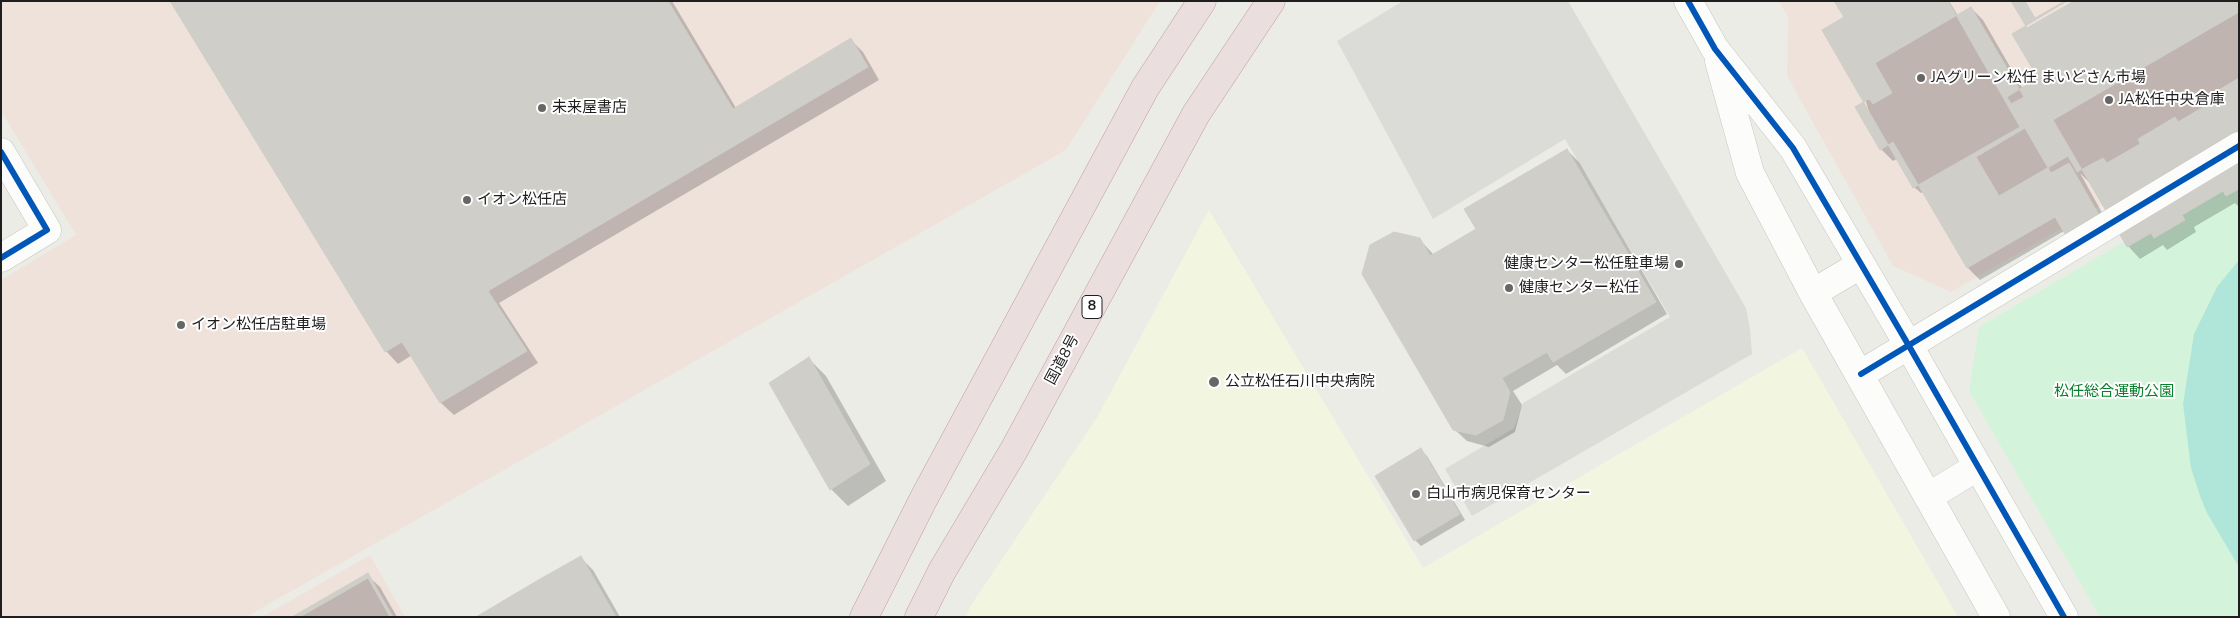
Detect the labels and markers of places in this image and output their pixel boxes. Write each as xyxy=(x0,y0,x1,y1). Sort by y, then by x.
place label: JAグリーン松任 まいどさん市場 xyxy=(1931,69,2146,87)
marker: JAグリーン松任 まいどさん市場 xyxy=(1915,72,1927,84)
place label: JA松任中央倉庫 xyxy=(2119,91,2225,109)
marker: JA松任中央倉庫 xyxy=(2103,94,2115,106)
place label: 未来屋書店 xyxy=(552,99,627,117)
marker: 未来屋書店 xyxy=(536,102,548,114)
place label: イオン松任店 xyxy=(477,191,567,209)
marker: イオン松任店 xyxy=(461,194,473,206)
place label: 健康センター松任駐車場 xyxy=(1504,255,1669,273)
marker: 健康センター松任駐車場 xyxy=(1673,258,1685,270)
place label: 健康センター松任 xyxy=(1519,279,1639,297)
marker: 健康センター松任 xyxy=(1503,282,1515,294)
place label: イオン松任店駐車場 xyxy=(191,316,326,334)
marker: イオン松任店駐車場 xyxy=(175,319,187,331)
place label: 公立松任石川中央病院 xyxy=(1225,373,1375,391)
marker: 公立松任石川中央病院 xyxy=(1207,375,1221,389)
place label: 白山市病児保育センター xyxy=(1426,485,1591,503)
marker: 白山市病児保育センター xyxy=(1410,488,1422,500)

